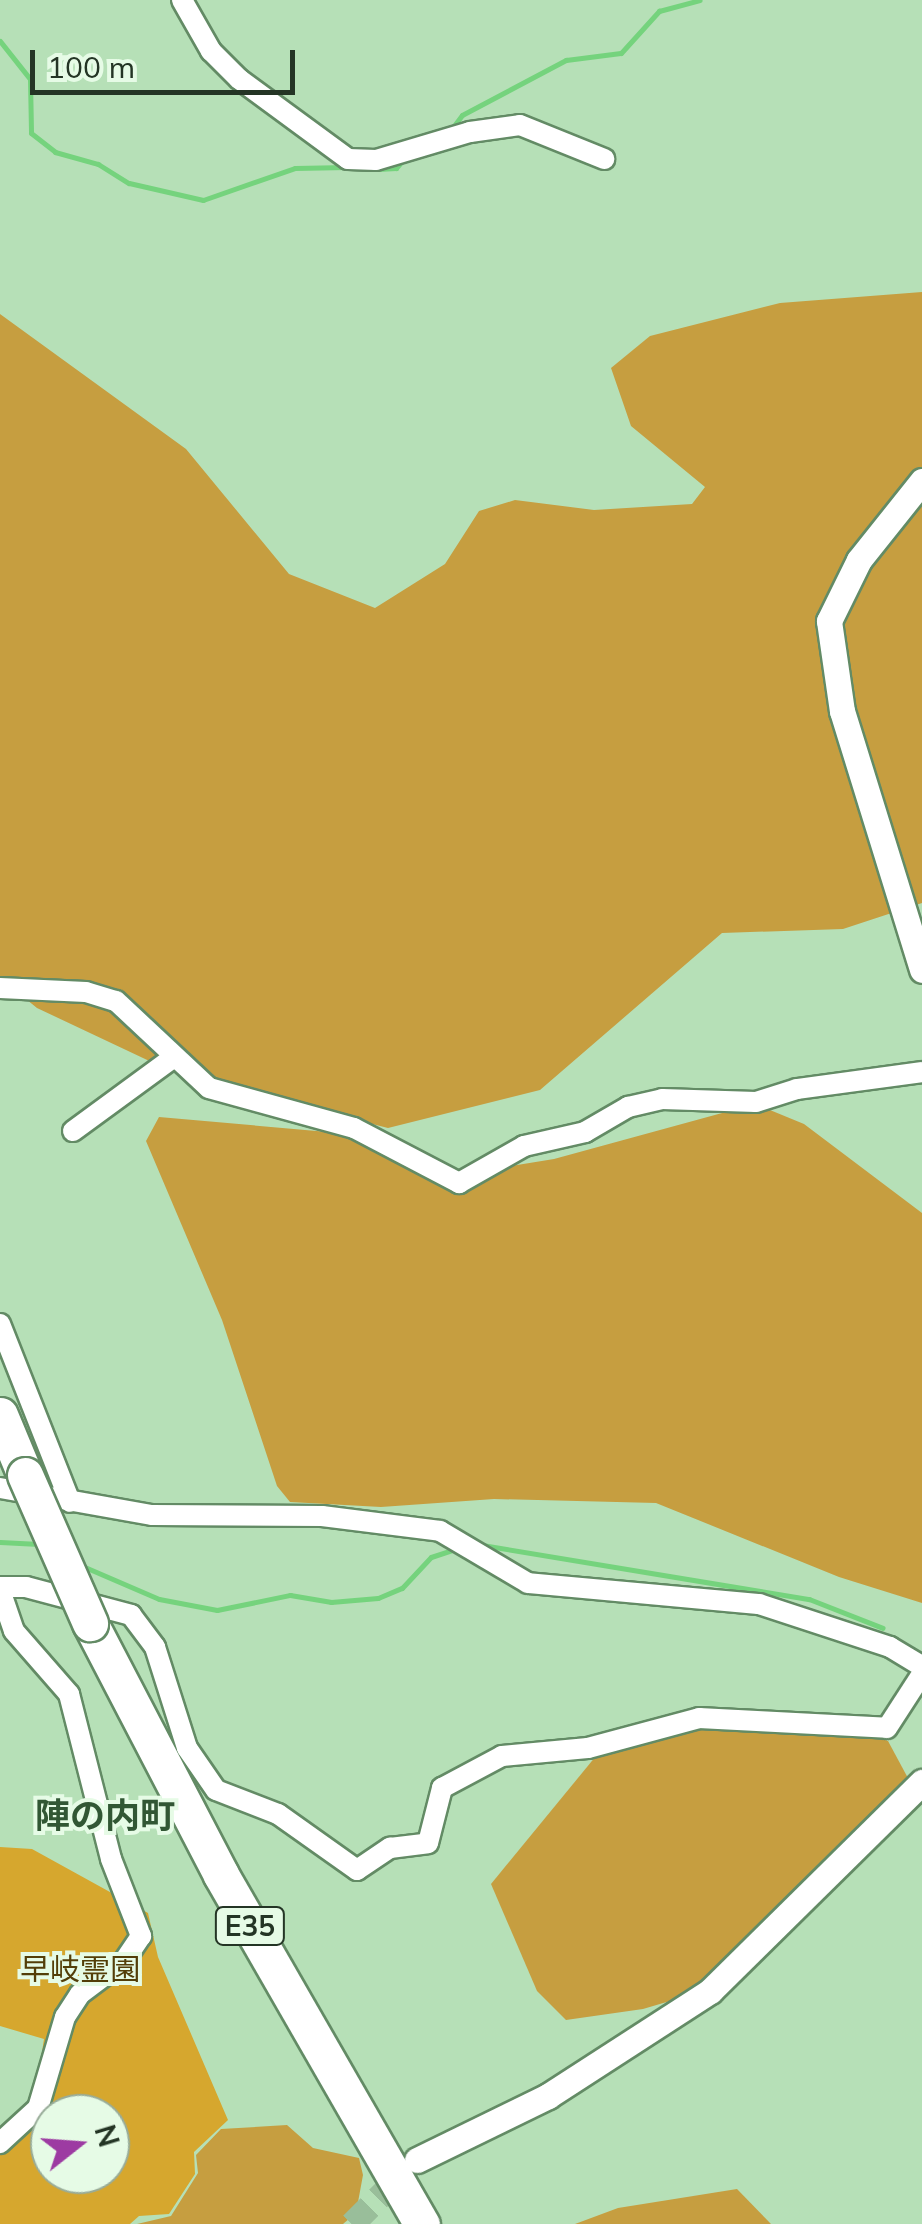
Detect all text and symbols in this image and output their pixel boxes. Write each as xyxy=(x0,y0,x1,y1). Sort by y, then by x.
scale bar xyxy=(35,30,300,92)
text: 100 m xyxy=(47,48,135,86)
district label: 陣の内町 xyxy=(35,1794,175,1836)
road number: E35 xyxy=(212,1903,288,1949)
park label: 早岐霊園 xyxy=(20,1951,140,1987)
north arrow xyxy=(30,2094,130,2194)
text: N xyxy=(87,2120,127,2151)

